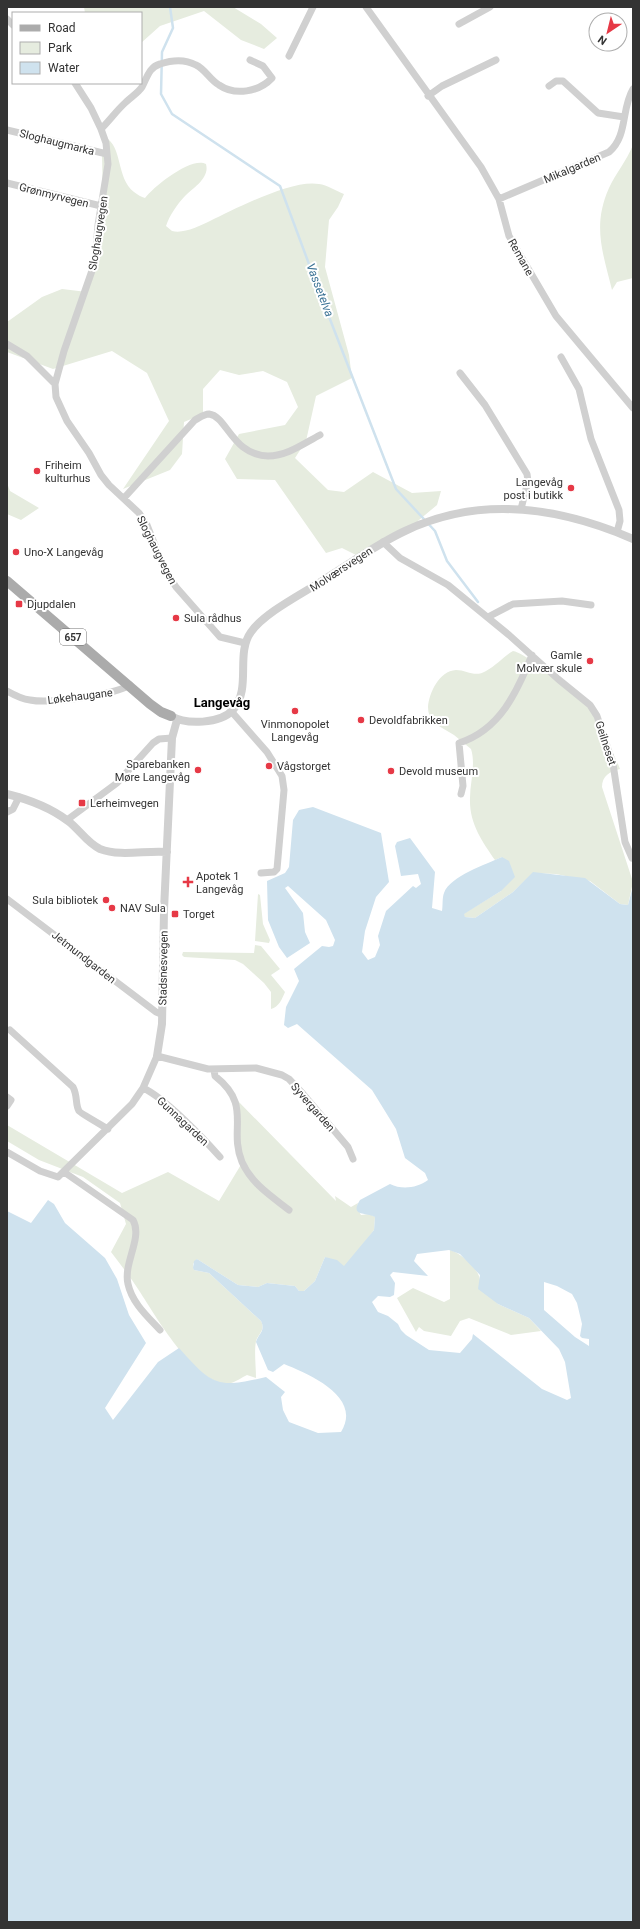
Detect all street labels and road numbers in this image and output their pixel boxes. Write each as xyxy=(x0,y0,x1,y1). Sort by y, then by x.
street label: Sloghaugmarka xyxy=(18,127,96,158)
street label: Mikalgarden xyxy=(542,151,603,186)
street label: Grønmyrvegen xyxy=(18,181,90,210)
street label: Sloghaugvegen xyxy=(86,195,111,271)
street label: Remane xyxy=(505,237,536,278)
street label: Sloghaugvegen xyxy=(134,514,179,587)
street label: Molværsvegen xyxy=(308,544,375,594)
road number: 657 xyxy=(60,629,86,645)
street label: Løkehaugane xyxy=(47,686,114,707)
street label: Geilneset xyxy=(592,719,619,767)
street label: Jetmundgarden xyxy=(49,928,118,986)
street label: Stadsnesvegen xyxy=(156,931,171,1005)
street label: Syvergarden xyxy=(288,1080,337,1134)
street label: Gunnagarden xyxy=(154,1094,211,1148)

